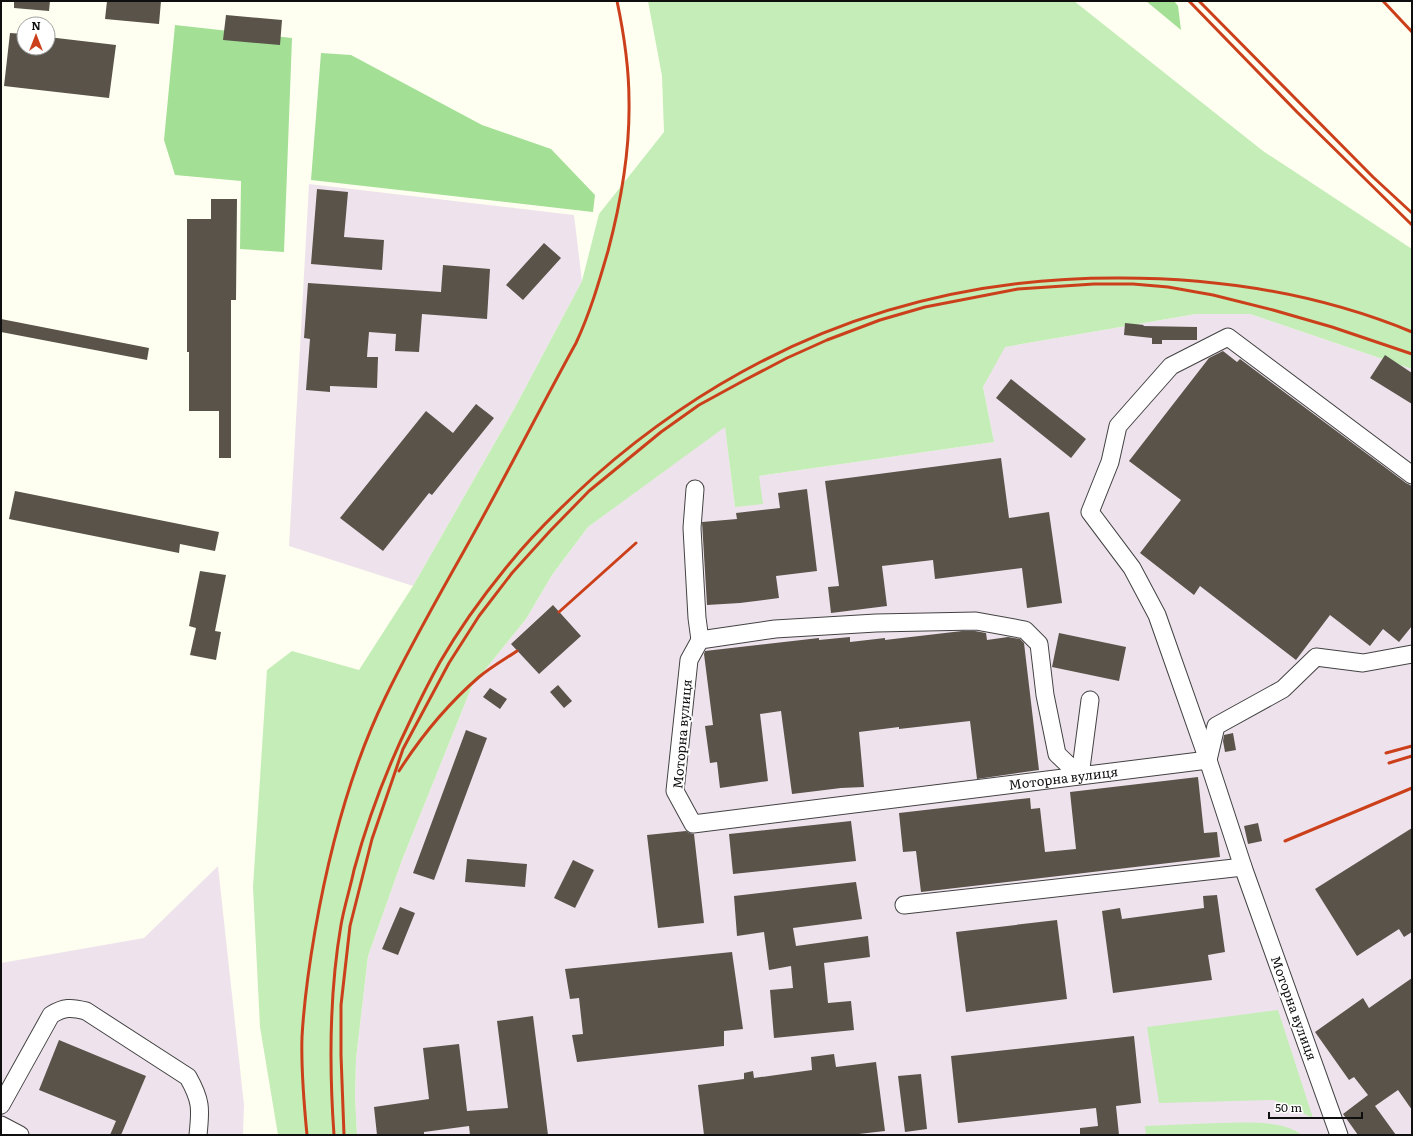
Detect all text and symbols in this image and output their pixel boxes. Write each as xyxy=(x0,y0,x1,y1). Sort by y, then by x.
north arrow xyxy=(16,16,56,56)
text: N xyxy=(31,17,41,33)
street label: Моторна вулиця xyxy=(667,678,696,790)
street label: Моторна вулиця xyxy=(1007,761,1119,794)
street label: Моторна вулиця xyxy=(1267,953,1322,1063)
scale bar xyxy=(1269,1094,1362,1120)
text: 50 m xyxy=(1275,1098,1302,1116)

